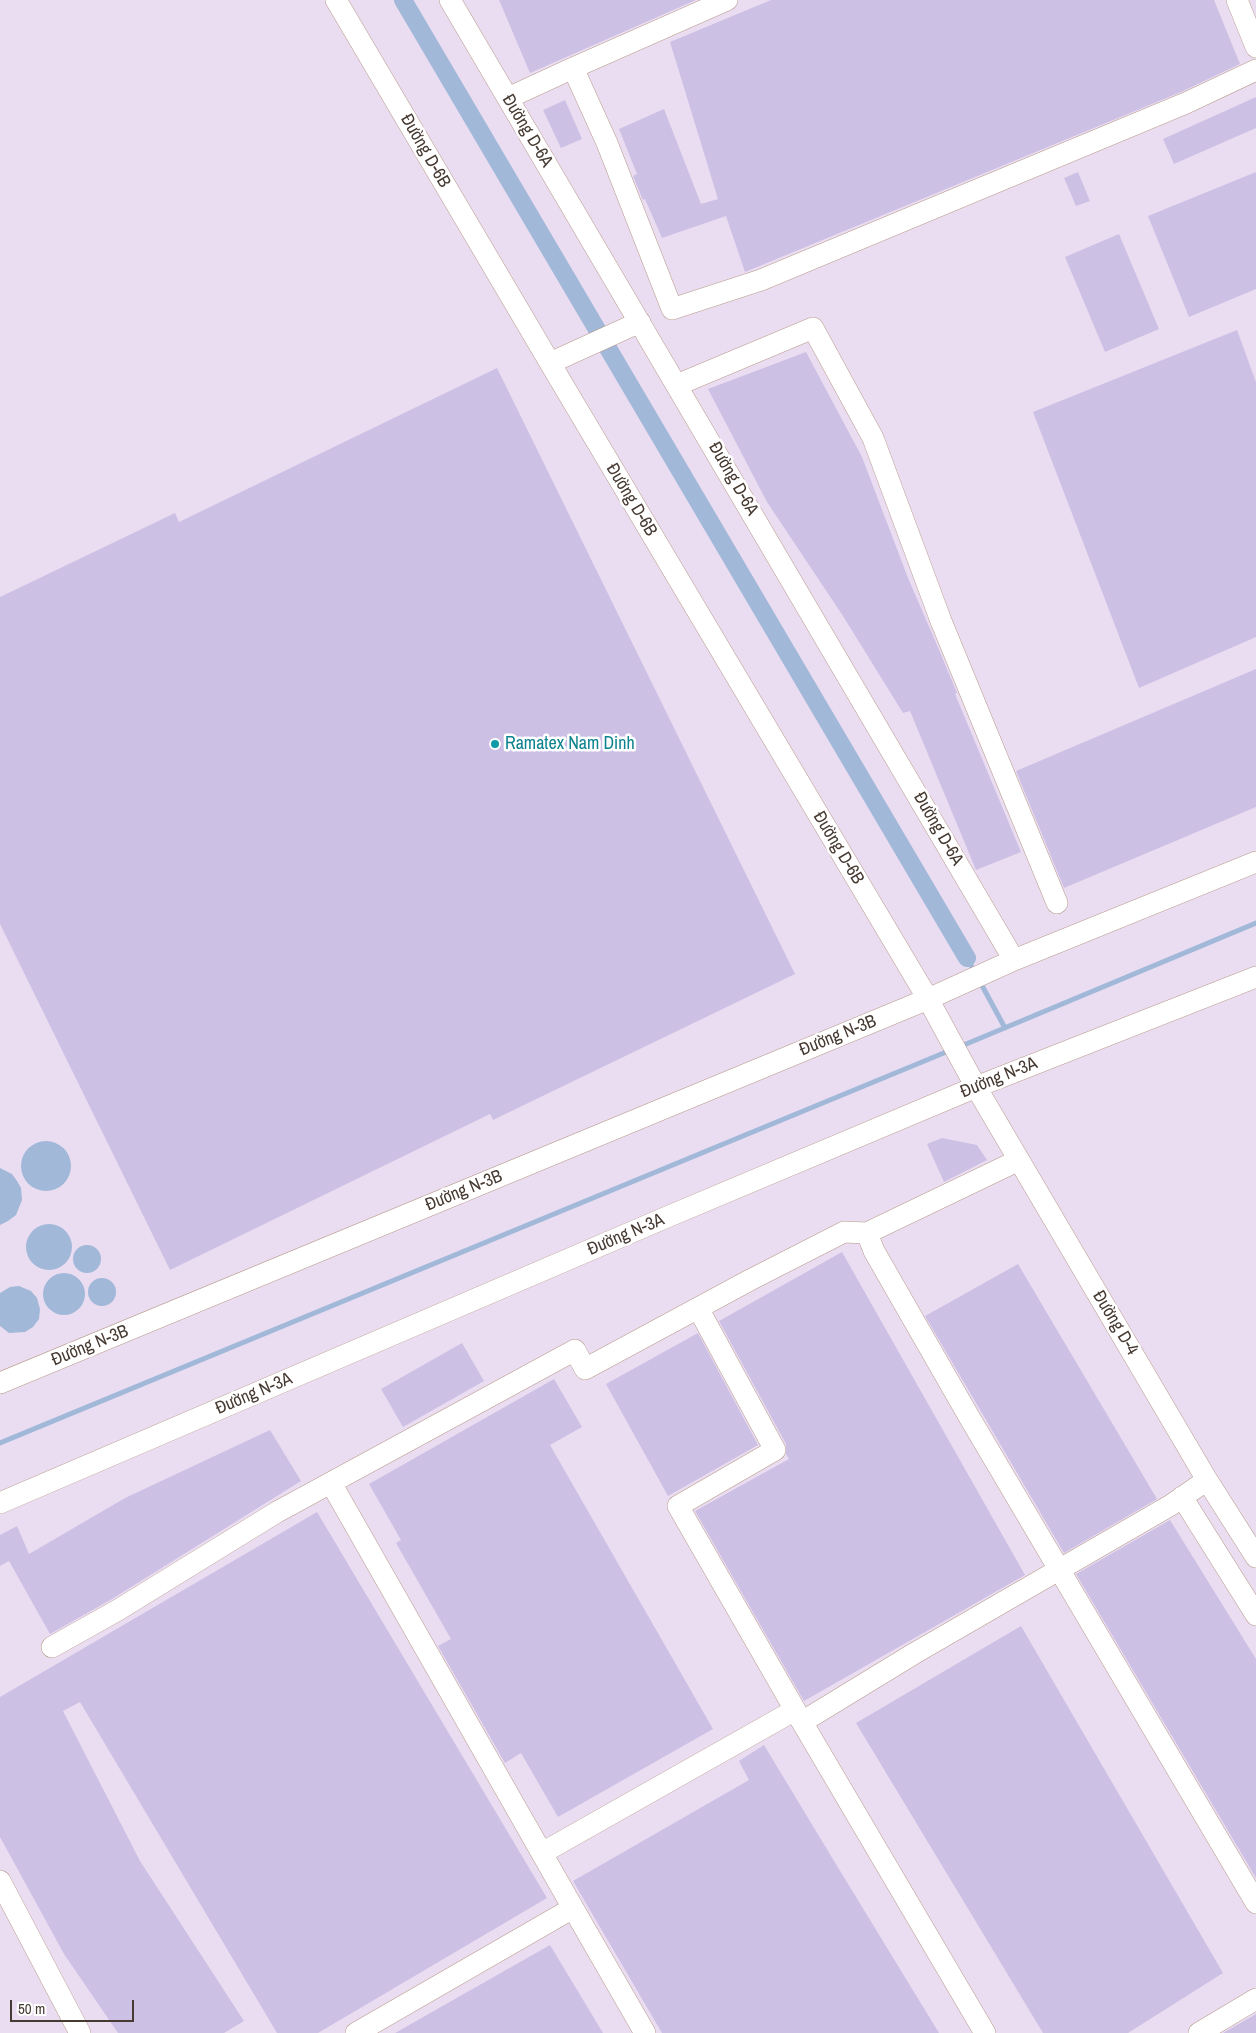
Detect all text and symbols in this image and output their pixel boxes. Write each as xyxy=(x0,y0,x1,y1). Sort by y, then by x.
street label: Đường D-6A xyxy=(497,91,557,171)
street label: Đường D-6B xyxy=(395,110,455,192)
street label: Đường D-6A xyxy=(703,438,763,520)
street label: Đường D-6B xyxy=(601,460,661,540)
place label: Ramatex Nam Dinh xyxy=(505,733,635,755)
marker: Ramatex Nam Dinh xyxy=(489,738,501,750)
street label: Đường D-6A xyxy=(908,788,968,870)
street label: Đường D-6B xyxy=(808,808,868,888)
street label: Đường N-3B xyxy=(796,1011,880,1061)
street label: Đường N-3A xyxy=(957,1053,1041,1103)
street label: Đường N-3B xyxy=(422,1166,506,1216)
street label: Đường N-3A xyxy=(584,1209,668,1261)
street label: Đường D-4 xyxy=(1087,1287,1143,1359)
street label: Đường N-3B xyxy=(48,1321,132,1371)
street label: Đường N-3A xyxy=(212,1368,296,1420)
scale bar xyxy=(12,1990,136,2022)
text: 50 m xyxy=(18,1998,45,2019)

